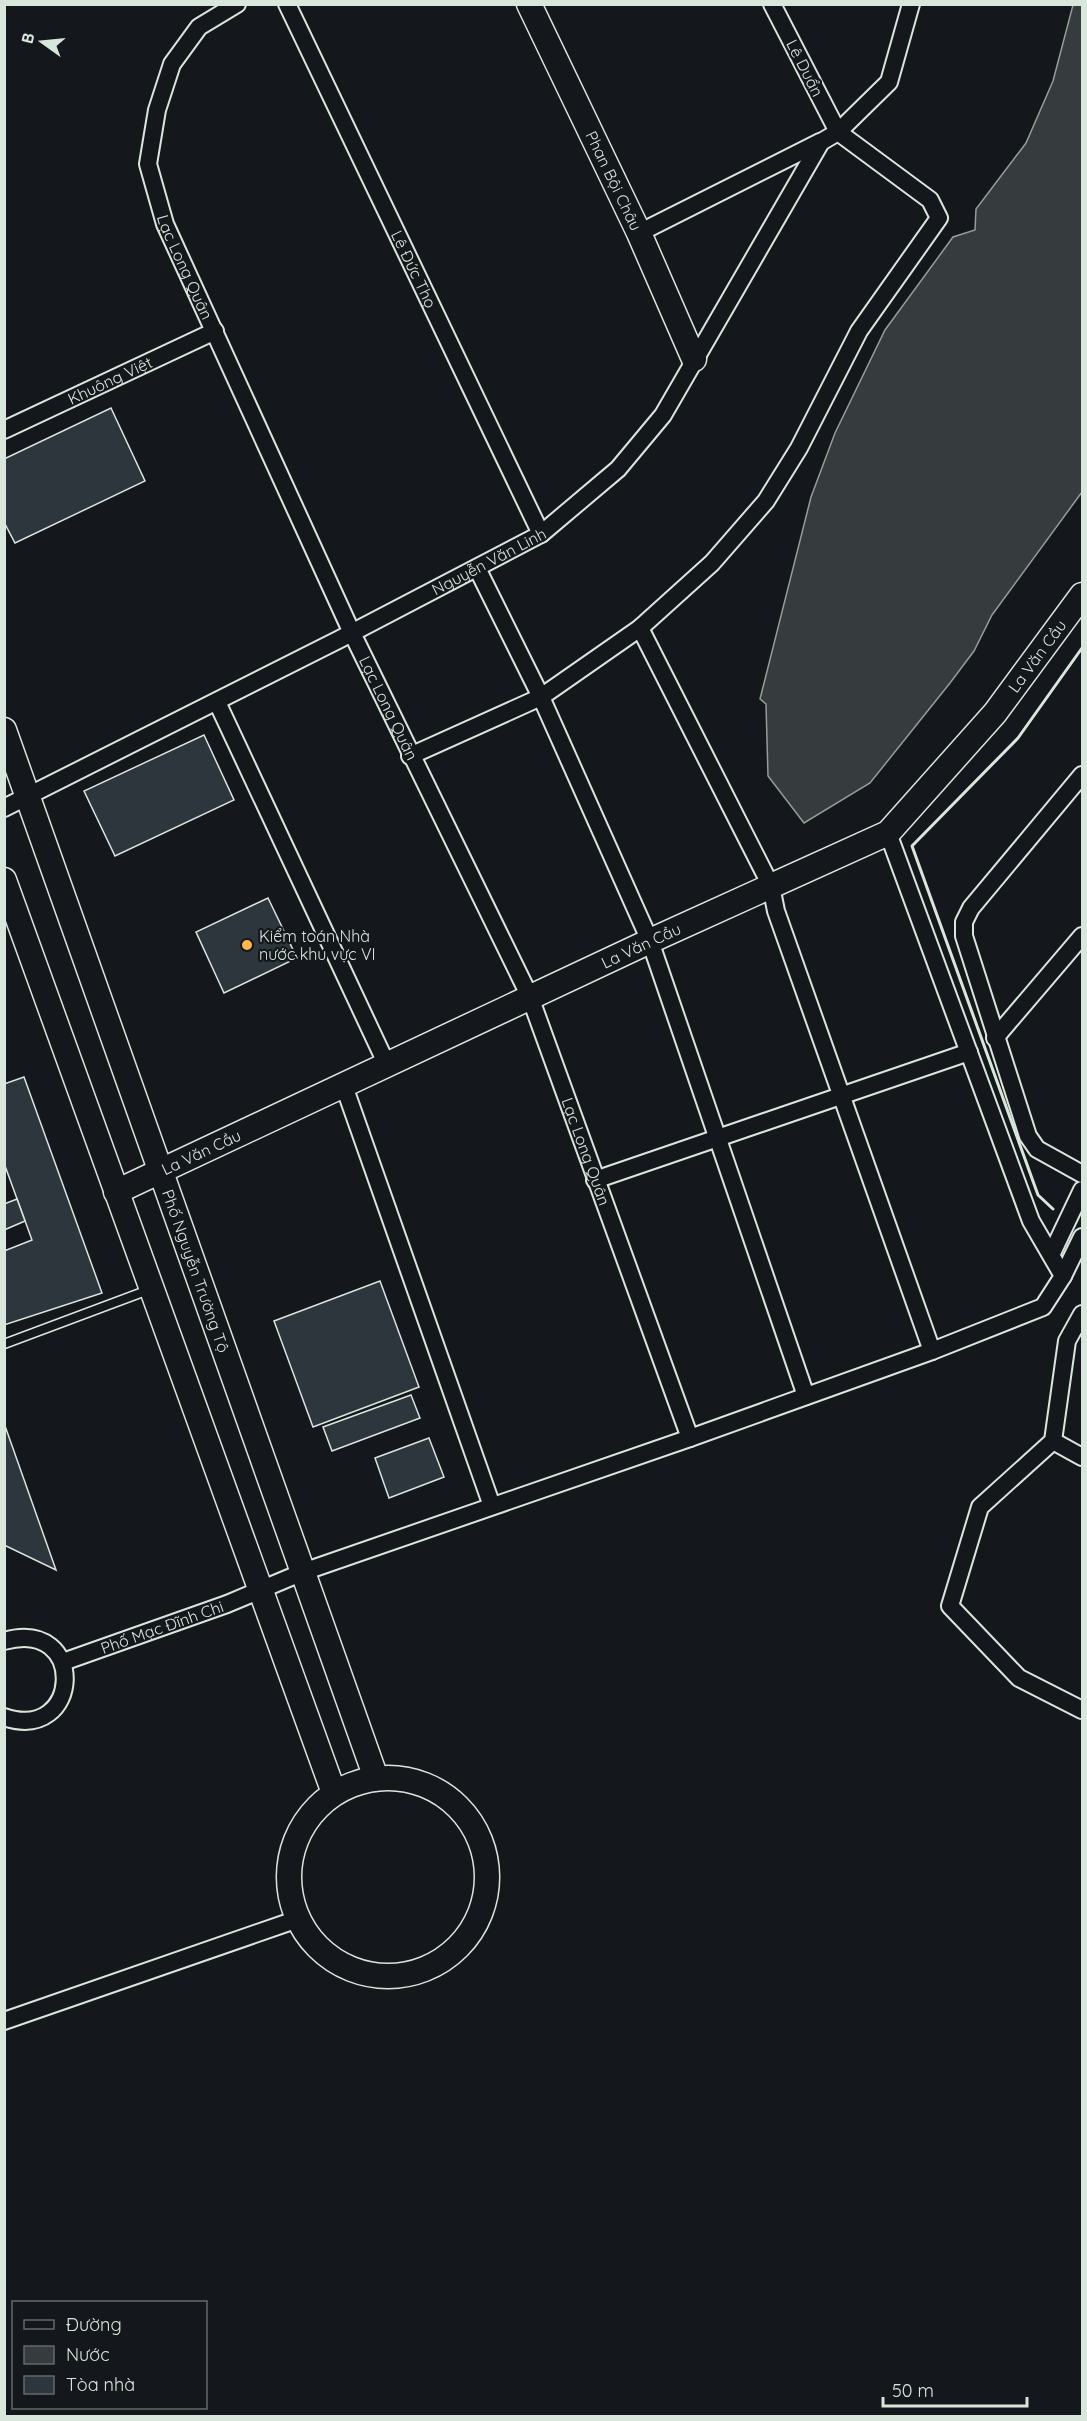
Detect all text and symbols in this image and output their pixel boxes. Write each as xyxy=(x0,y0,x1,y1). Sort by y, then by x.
north arrow xyxy=(12,12,72,72)
text: B xyxy=(16,30,39,46)
street label: Lê Duẩn xyxy=(782,36,828,100)
street label: Phan Bội Châu xyxy=(581,128,646,234)
street label: Lạc Long Quân xyxy=(153,212,217,323)
street label: Lê Đức Thọ xyxy=(387,227,441,311)
street label: Khuông Việt xyxy=(65,352,155,409)
street label: Nguyễn Văn Linh xyxy=(428,523,549,599)
street label: La Văn Cầu xyxy=(1004,616,1070,696)
street label: Lạc Long Quân xyxy=(355,653,423,763)
street label: La Văn Cầu xyxy=(598,918,684,973)
place label: Kiểm toán Nhà nước khu vực VI xyxy=(259,926,376,964)
marker: Kiểm toán Nhà nước khu vực VI xyxy=(240,938,254,952)
street label: Lạc Long Quân xyxy=(557,1095,615,1208)
street label: La Văn Cầu xyxy=(158,1125,244,1179)
street label: Phố Nguyễn Trường Tộ xyxy=(158,1187,234,1355)
street label: Phố Mạc Đĩnh Chi xyxy=(98,1596,226,1658)
legend xyxy=(12,2301,207,2409)
text: Đường xyxy=(66,2313,122,2336)
text: Nước xyxy=(66,2343,110,2366)
scale bar xyxy=(883,2370,1027,2408)
text: Tòa nhà xyxy=(66,2373,135,2396)
text: 50 m xyxy=(892,2379,934,2402)

